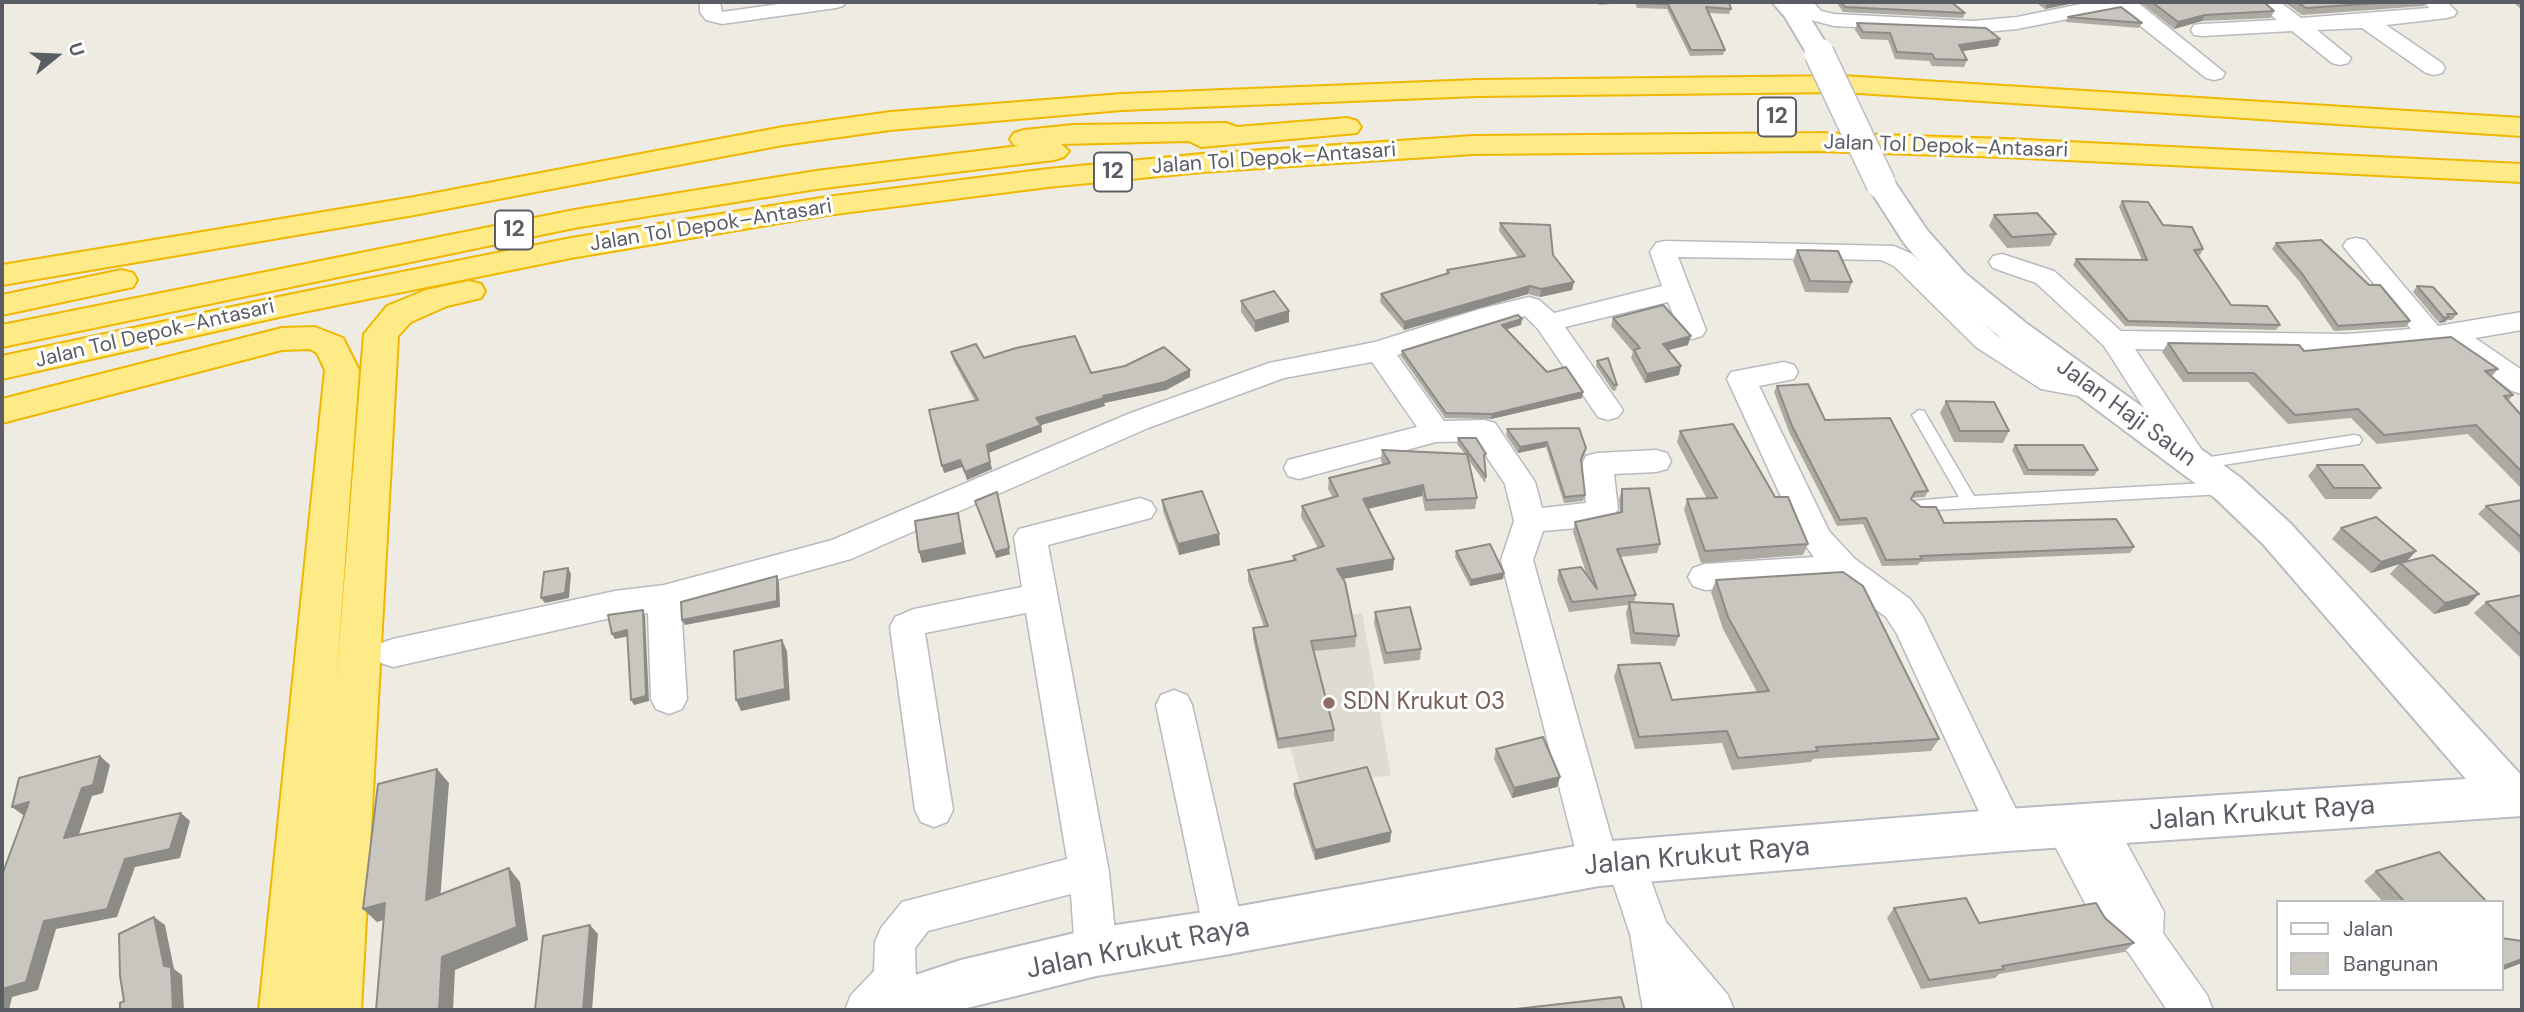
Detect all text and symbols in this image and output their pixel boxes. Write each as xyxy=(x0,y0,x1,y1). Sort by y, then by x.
north arrow xyxy=(21,21,91,91)
text: U xyxy=(63,39,90,59)
road number: 12 xyxy=(1758,98,1796,136)
street label: Jalan Tol Depok–Antasari xyxy=(1823,130,2069,164)
street label: Jalan Tol Depok–Antasari xyxy=(1151,138,1397,180)
road number: 12 xyxy=(1094,153,1132,192)
street label: Jalan Tol Depok–Antasari xyxy=(588,194,834,258)
road number: 12 xyxy=(495,210,533,249)
street label: Jalan Tol Depok–Antasari xyxy=(33,294,277,374)
street label: Jalan Haji Saun xyxy=(2051,353,2201,473)
place label: SDN Krukut 03 xyxy=(1343,689,1505,717)
marker: SDN Krukut 03 xyxy=(1321,695,1337,711)
street label: Jalan Krukut Raya xyxy=(2148,789,2376,839)
street label: Jalan Krukut Raya xyxy=(1583,830,1811,884)
legend xyxy=(2276,900,2503,991)
street label: Jalan Krukut Raya xyxy=(1024,911,1252,987)
text: Jalan xyxy=(2343,915,2393,943)
text: Bangunan xyxy=(2343,950,2438,978)

